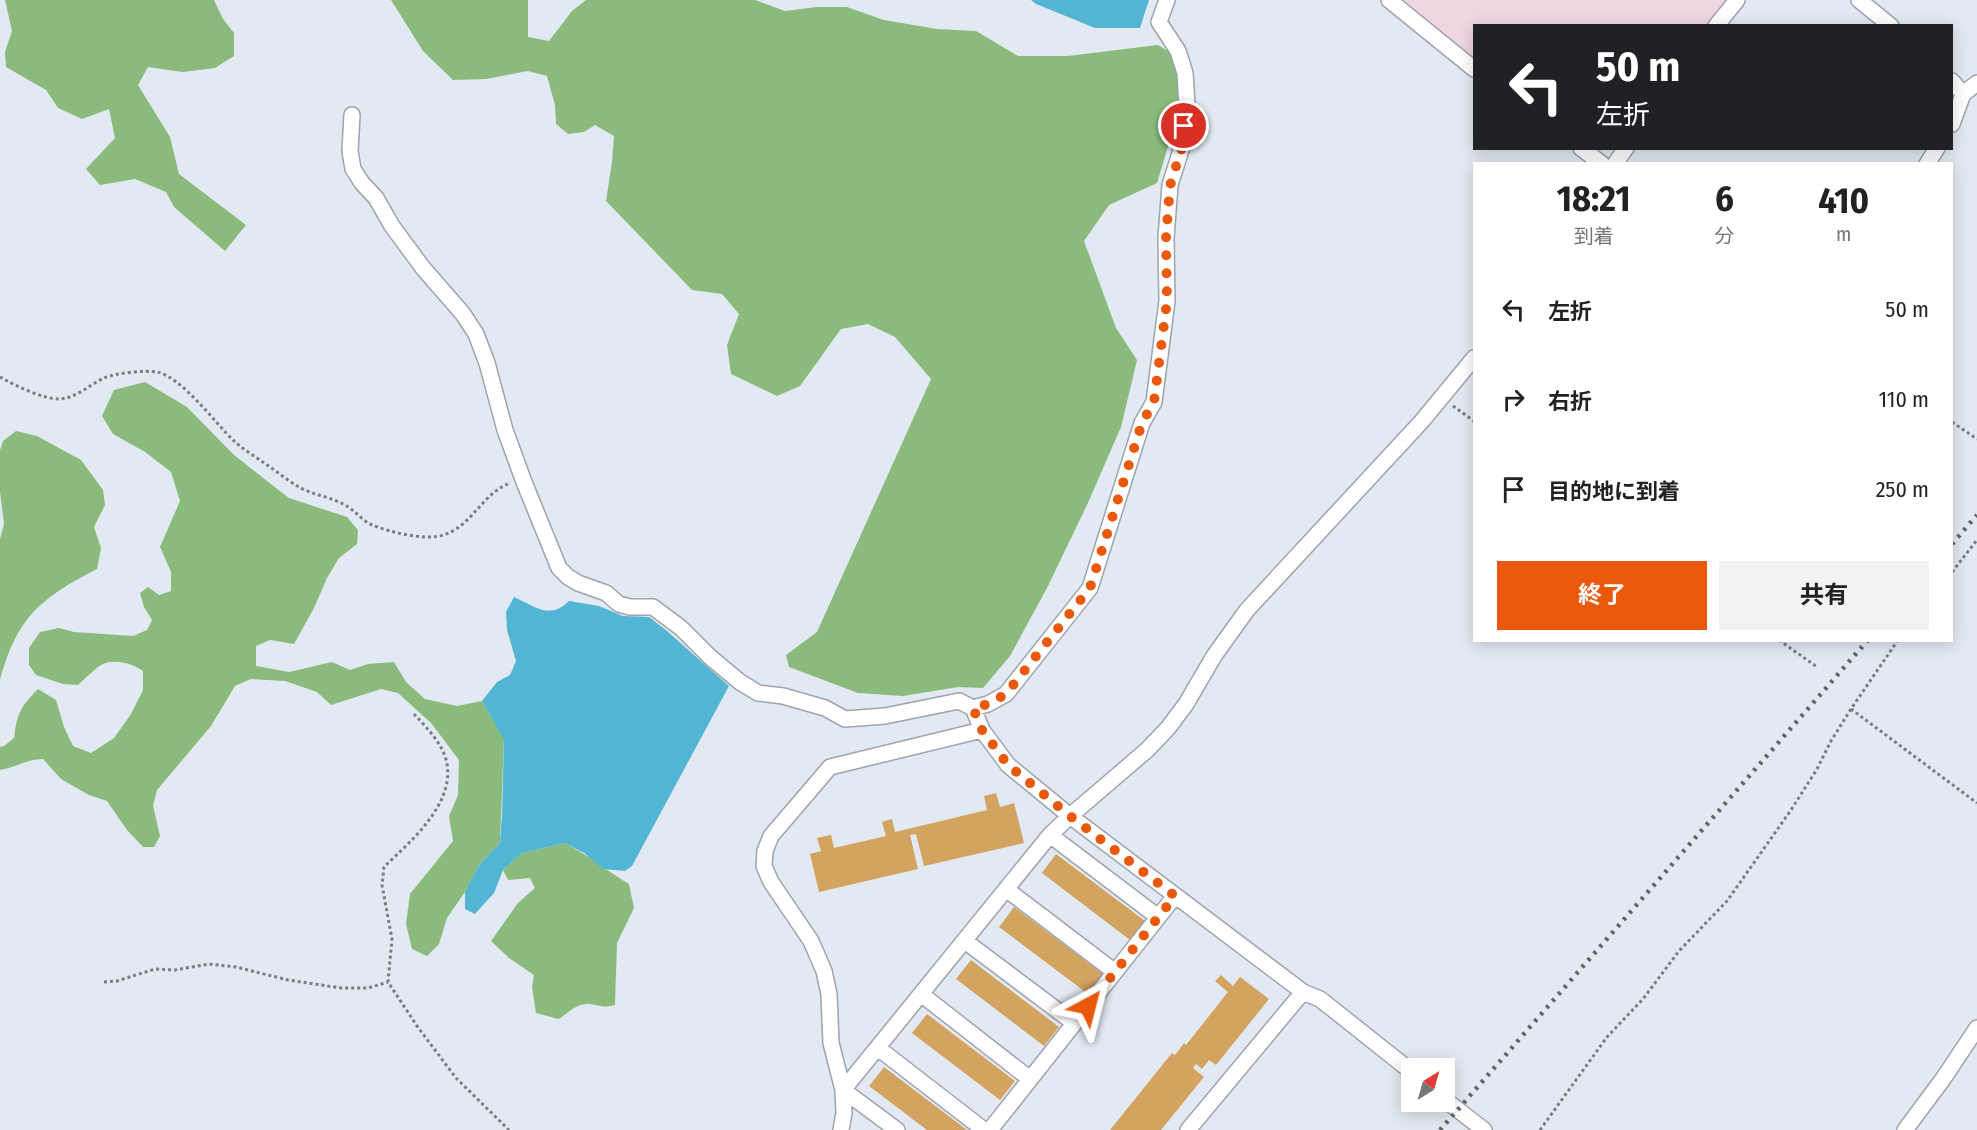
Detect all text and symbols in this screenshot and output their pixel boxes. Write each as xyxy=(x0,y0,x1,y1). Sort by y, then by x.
text: 50 m xyxy=(1596,42,1680,92)
icon: left xyxy=(1497,48,1575,126)
text: 左折 xyxy=(1596,99,1650,131)
pin xyxy=(1158,100,1209,151)
icon: arrive xyxy=(1167,109,1200,142)
text: 18:21 xyxy=(1557,177,1631,221)
text: 6 xyxy=(1715,177,1734,221)
text: 410 xyxy=(1818,179,1869,223)
text: m xyxy=(1836,222,1851,246)
text: 到着 xyxy=(1574,224,1614,248)
text: 分 xyxy=(1714,224,1734,248)
icon: left xyxy=(1497,293,1530,326)
text: 50 m xyxy=(1885,296,1929,323)
text: 左折 xyxy=(1548,298,1592,325)
icon: right xyxy=(1497,383,1530,416)
text: 110 m xyxy=(1879,386,1929,413)
text: 右折 xyxy=(1548,388,1592,415)
icon: arrive xyxy=(1497,473,1530,506)
text: 250 m xyxy=(1876,476,1929,503)
text: 目的地に到着 xyxy=(1548,478,1680,505)
button: 終了 xyxy=(1497,561,1707,630)
button: 共有 xyxy=(1719,561,1929,630)
position arrow xyxy=(1056,974,1120,1038)
north arrow xyxy=(1401,1058,1455,1112)
map controls xyxy=(1401,1058,1455,1112)

